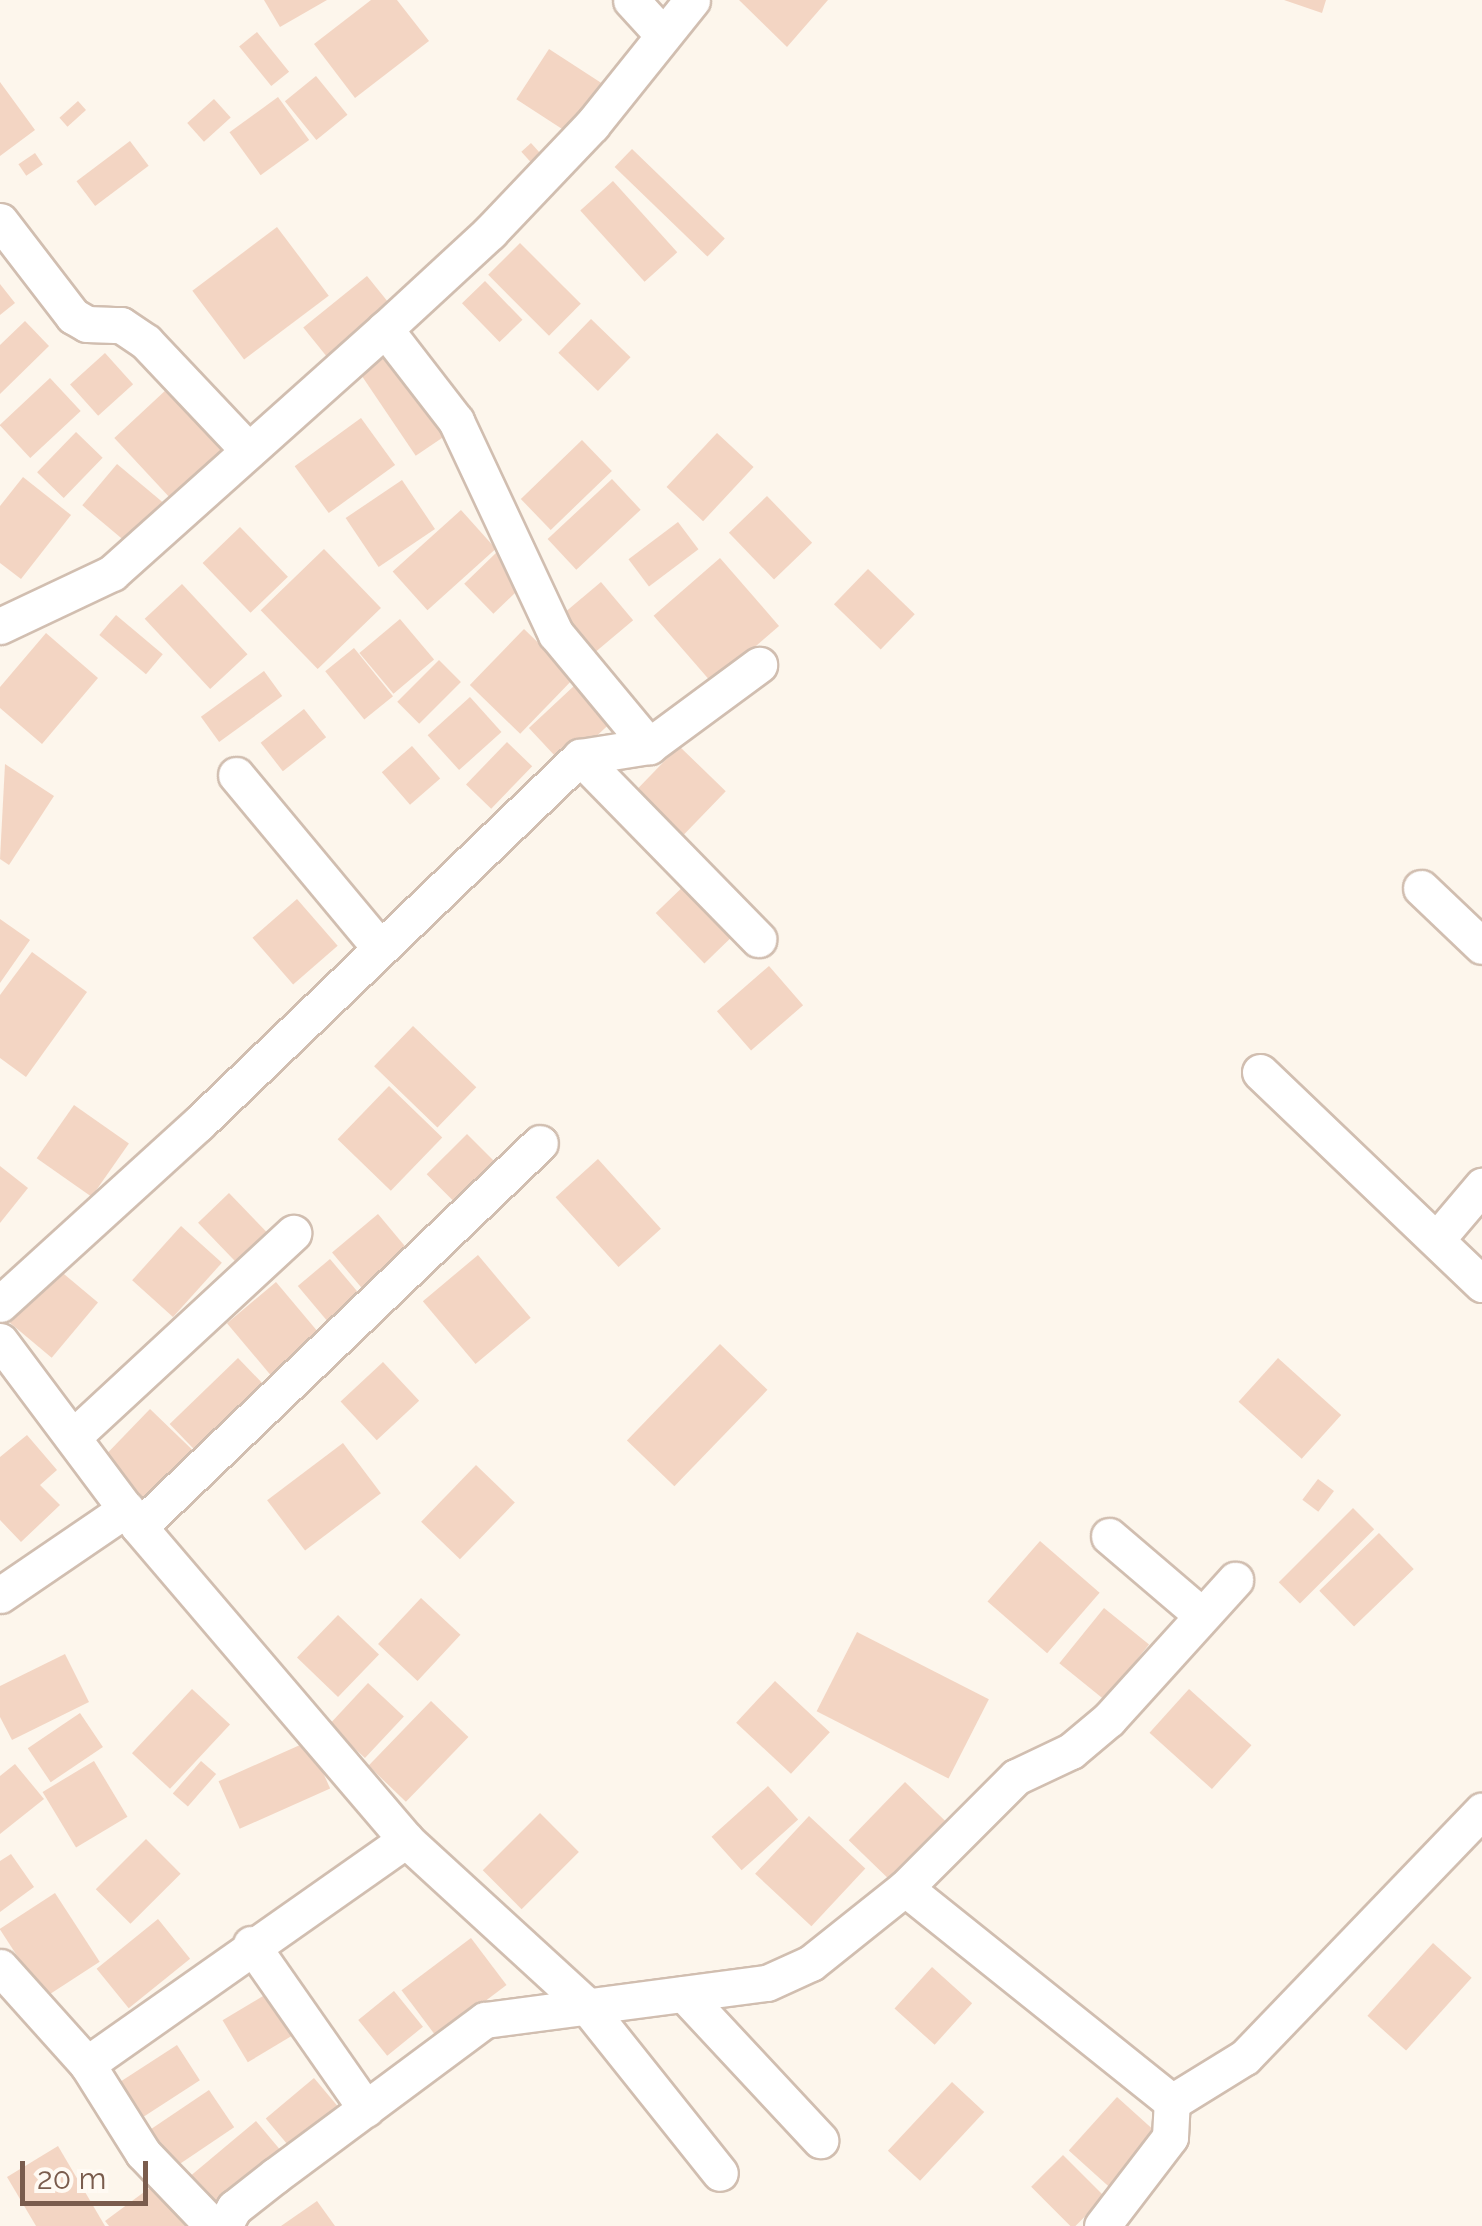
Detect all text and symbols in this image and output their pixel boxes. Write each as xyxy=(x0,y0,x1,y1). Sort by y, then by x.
scale bar xyxy=(25,2141,152,2203)
text: 20 m xyxy=(37,2161,106,2196)

